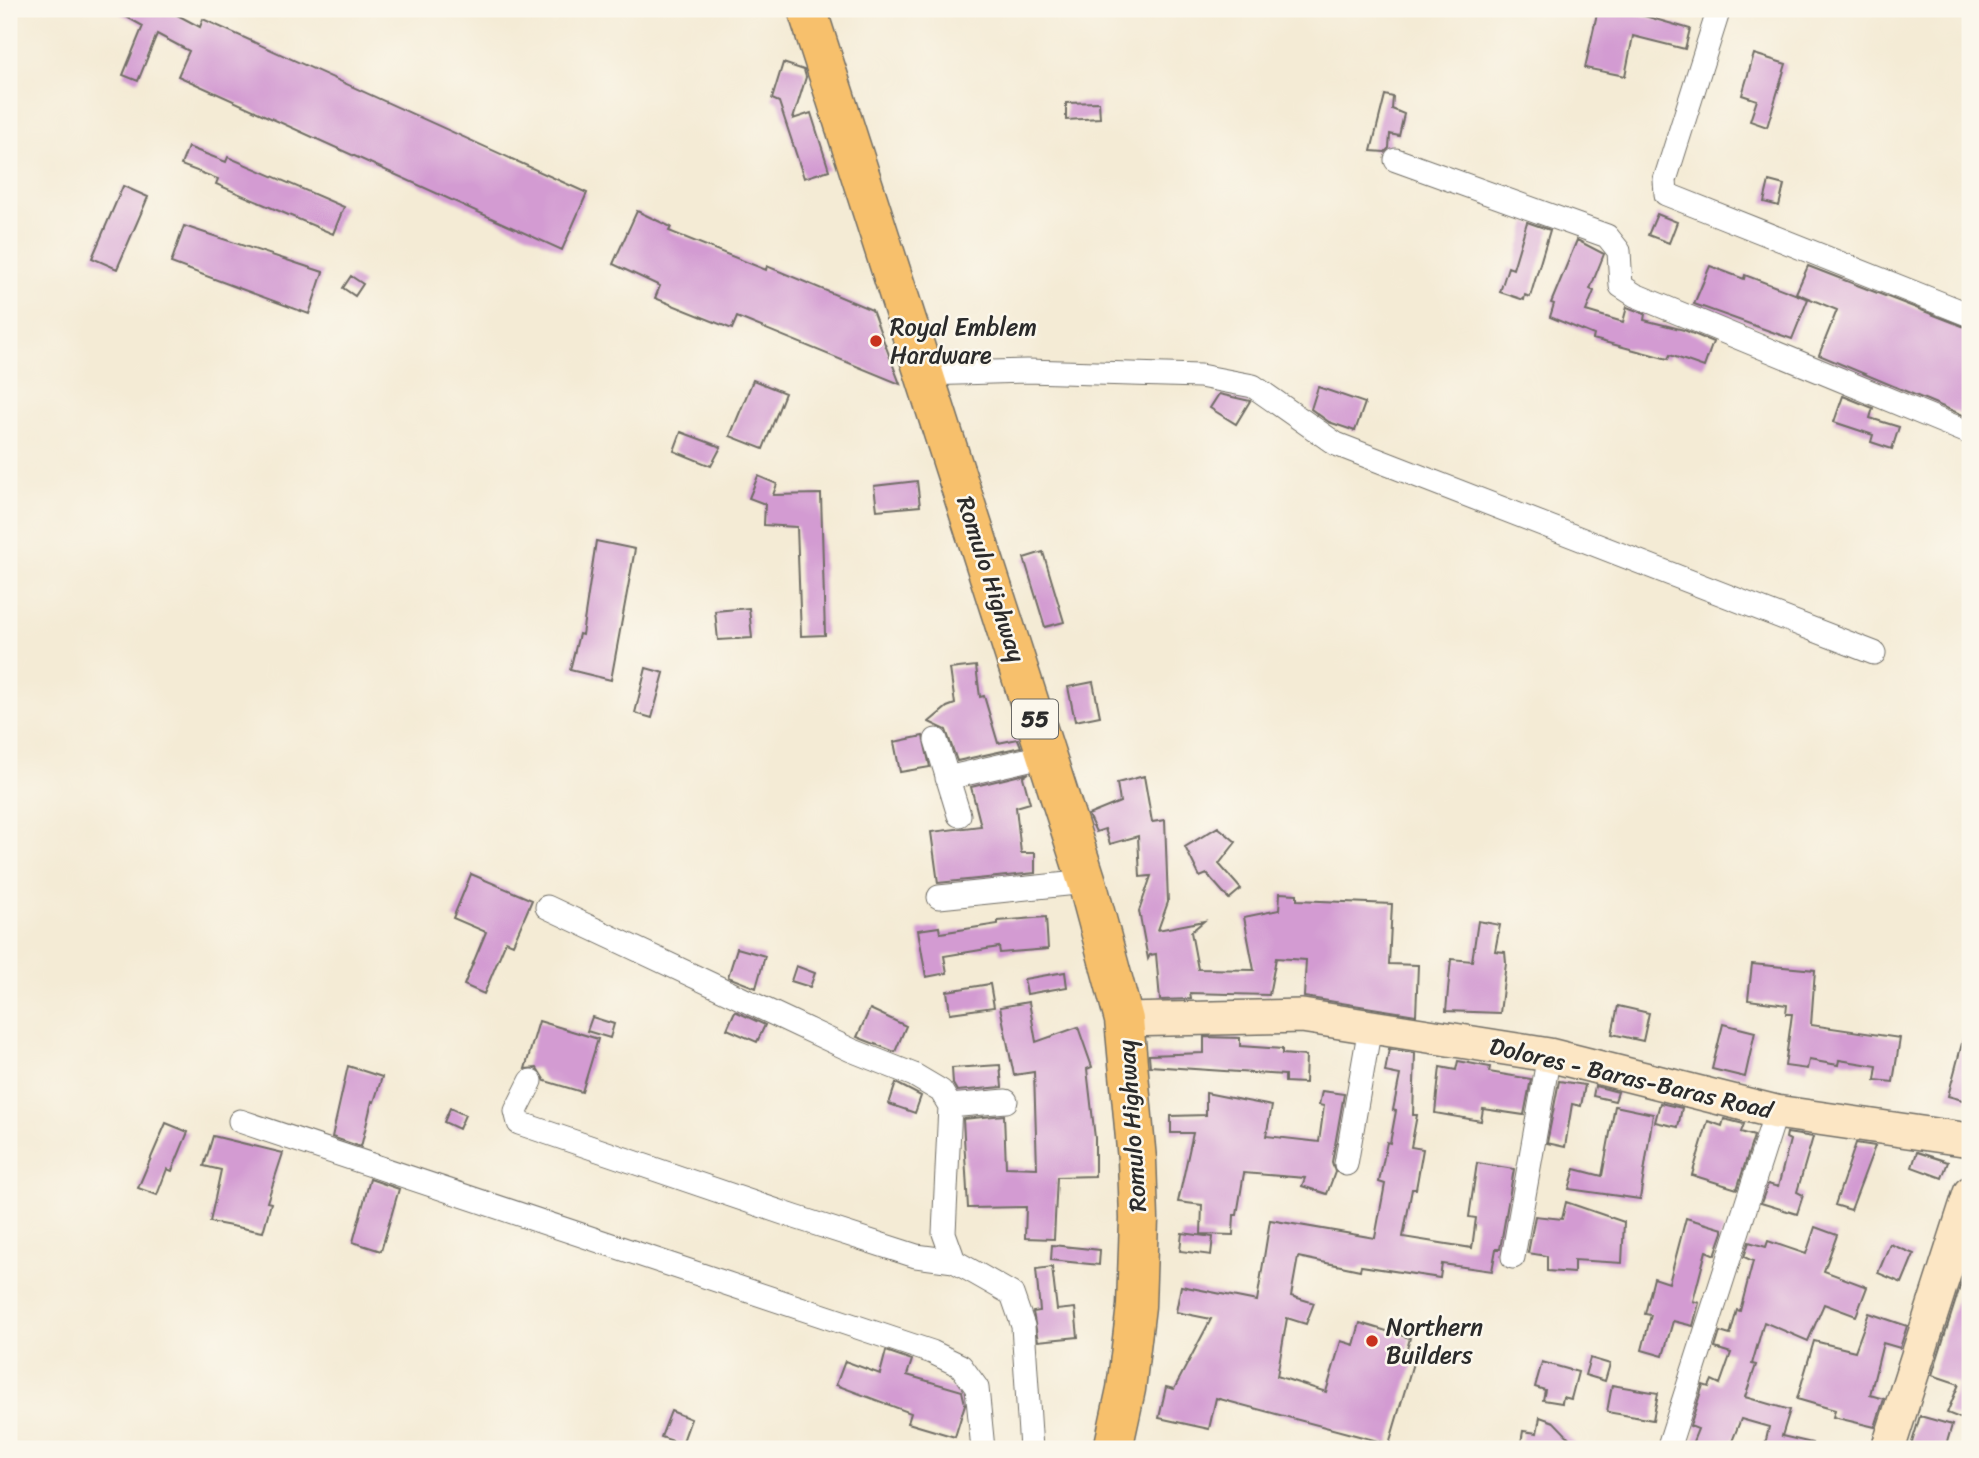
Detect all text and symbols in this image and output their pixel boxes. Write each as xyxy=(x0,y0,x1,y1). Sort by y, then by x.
place label: Royal Emblem Hardware xyxy=(890,306,1037,376)
marker: Royal Emblem Hardware xyxy=(868,333,884,349)
street label: Romulo Highway xyxy=(944,491,1038,668)
road number: 55 xyxy=(1012,699,1058,738)
street label: Dolores - Baras-Baras Road xyxy=(1485,1025,1778,1131)
street label: Romulo Highway xyxy=(1105,1038,1159,1213)
place label: Northern Builders xyxy=(1386,1306,1483,1376)
marker: Northern Builders xyxy=(1364,1333,1380,1349)

